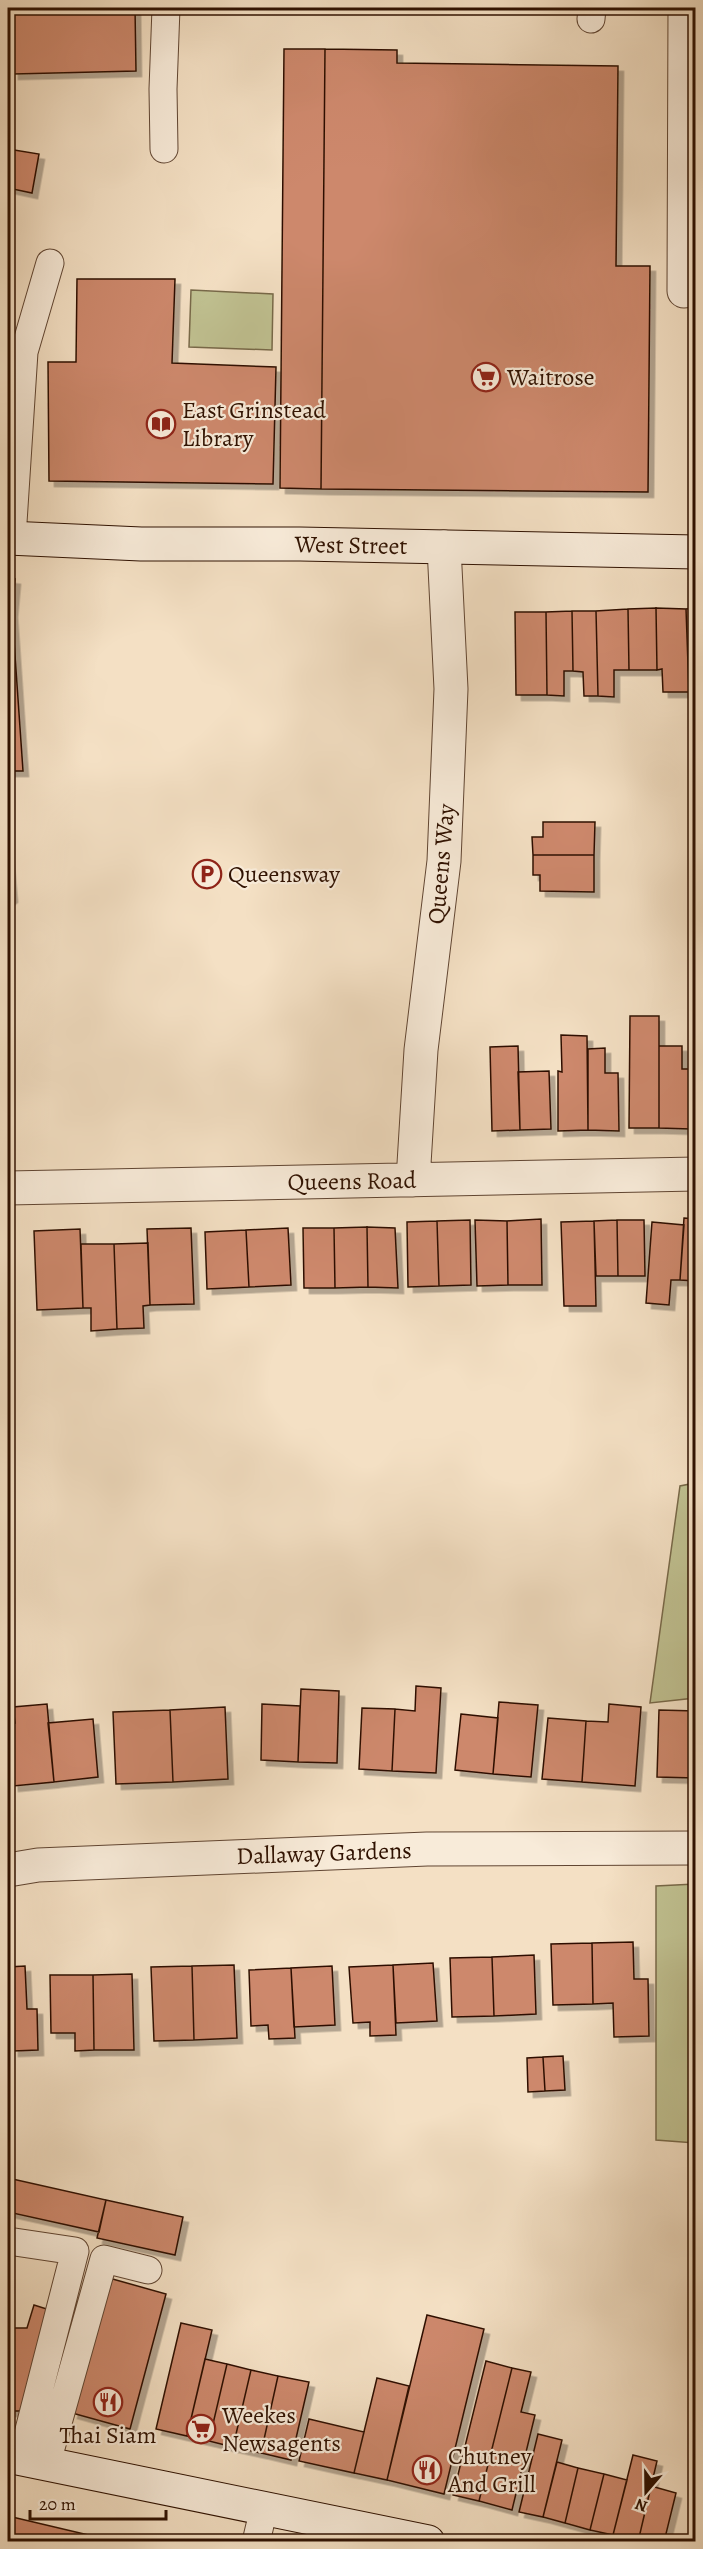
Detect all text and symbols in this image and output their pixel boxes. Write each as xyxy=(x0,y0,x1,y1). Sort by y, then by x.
supermarket icon: Waitrose xyxy=(470,361,502,393)
place label: Waitrose xyxy=(506,361,595,393)
place label: East Grinstead Library xyxy=(182,394,326,454)
library icon: East Grinstead Library xyxy=(145,408,177,440)
street label: West Street xyxy=(293,528,408,562)
street label: Queens Way xyxy=(420,802,462,925)
parking icon: Queensway xyxy=(191,858,223,890)
place label: Queensway xyxy=(228,858,340,890)
street label: Queens Road xyxy=(287,1164,417,1198)
street label: Dallaway Gardens xyxy=(236,1834,412,1872)
restaurant icon: Thai Siam xyxy=(92,2386,124,2418)
place label: Weekes Newsagents xyxy=(221,2399,341,2459)
supermarket icon: Weekes Newsagents xyxy=(185,2413,217,2445)
place label: Thai Siam xyxy=(60,2419,156,2451)
place label: Chutney And Grill xyxy=(447,2440,536,2500)
restaurant icon: Chutney And Grill xyxy=(411,2454,443,2486)
north arrow xyxy=(616,2462,676,2522)
scale bar xyxy=(30,2483,166,2521)
text: 20 m xyxy=(39,2492,76,2516)
text: N xyxy=(632,2493,650,2517)

